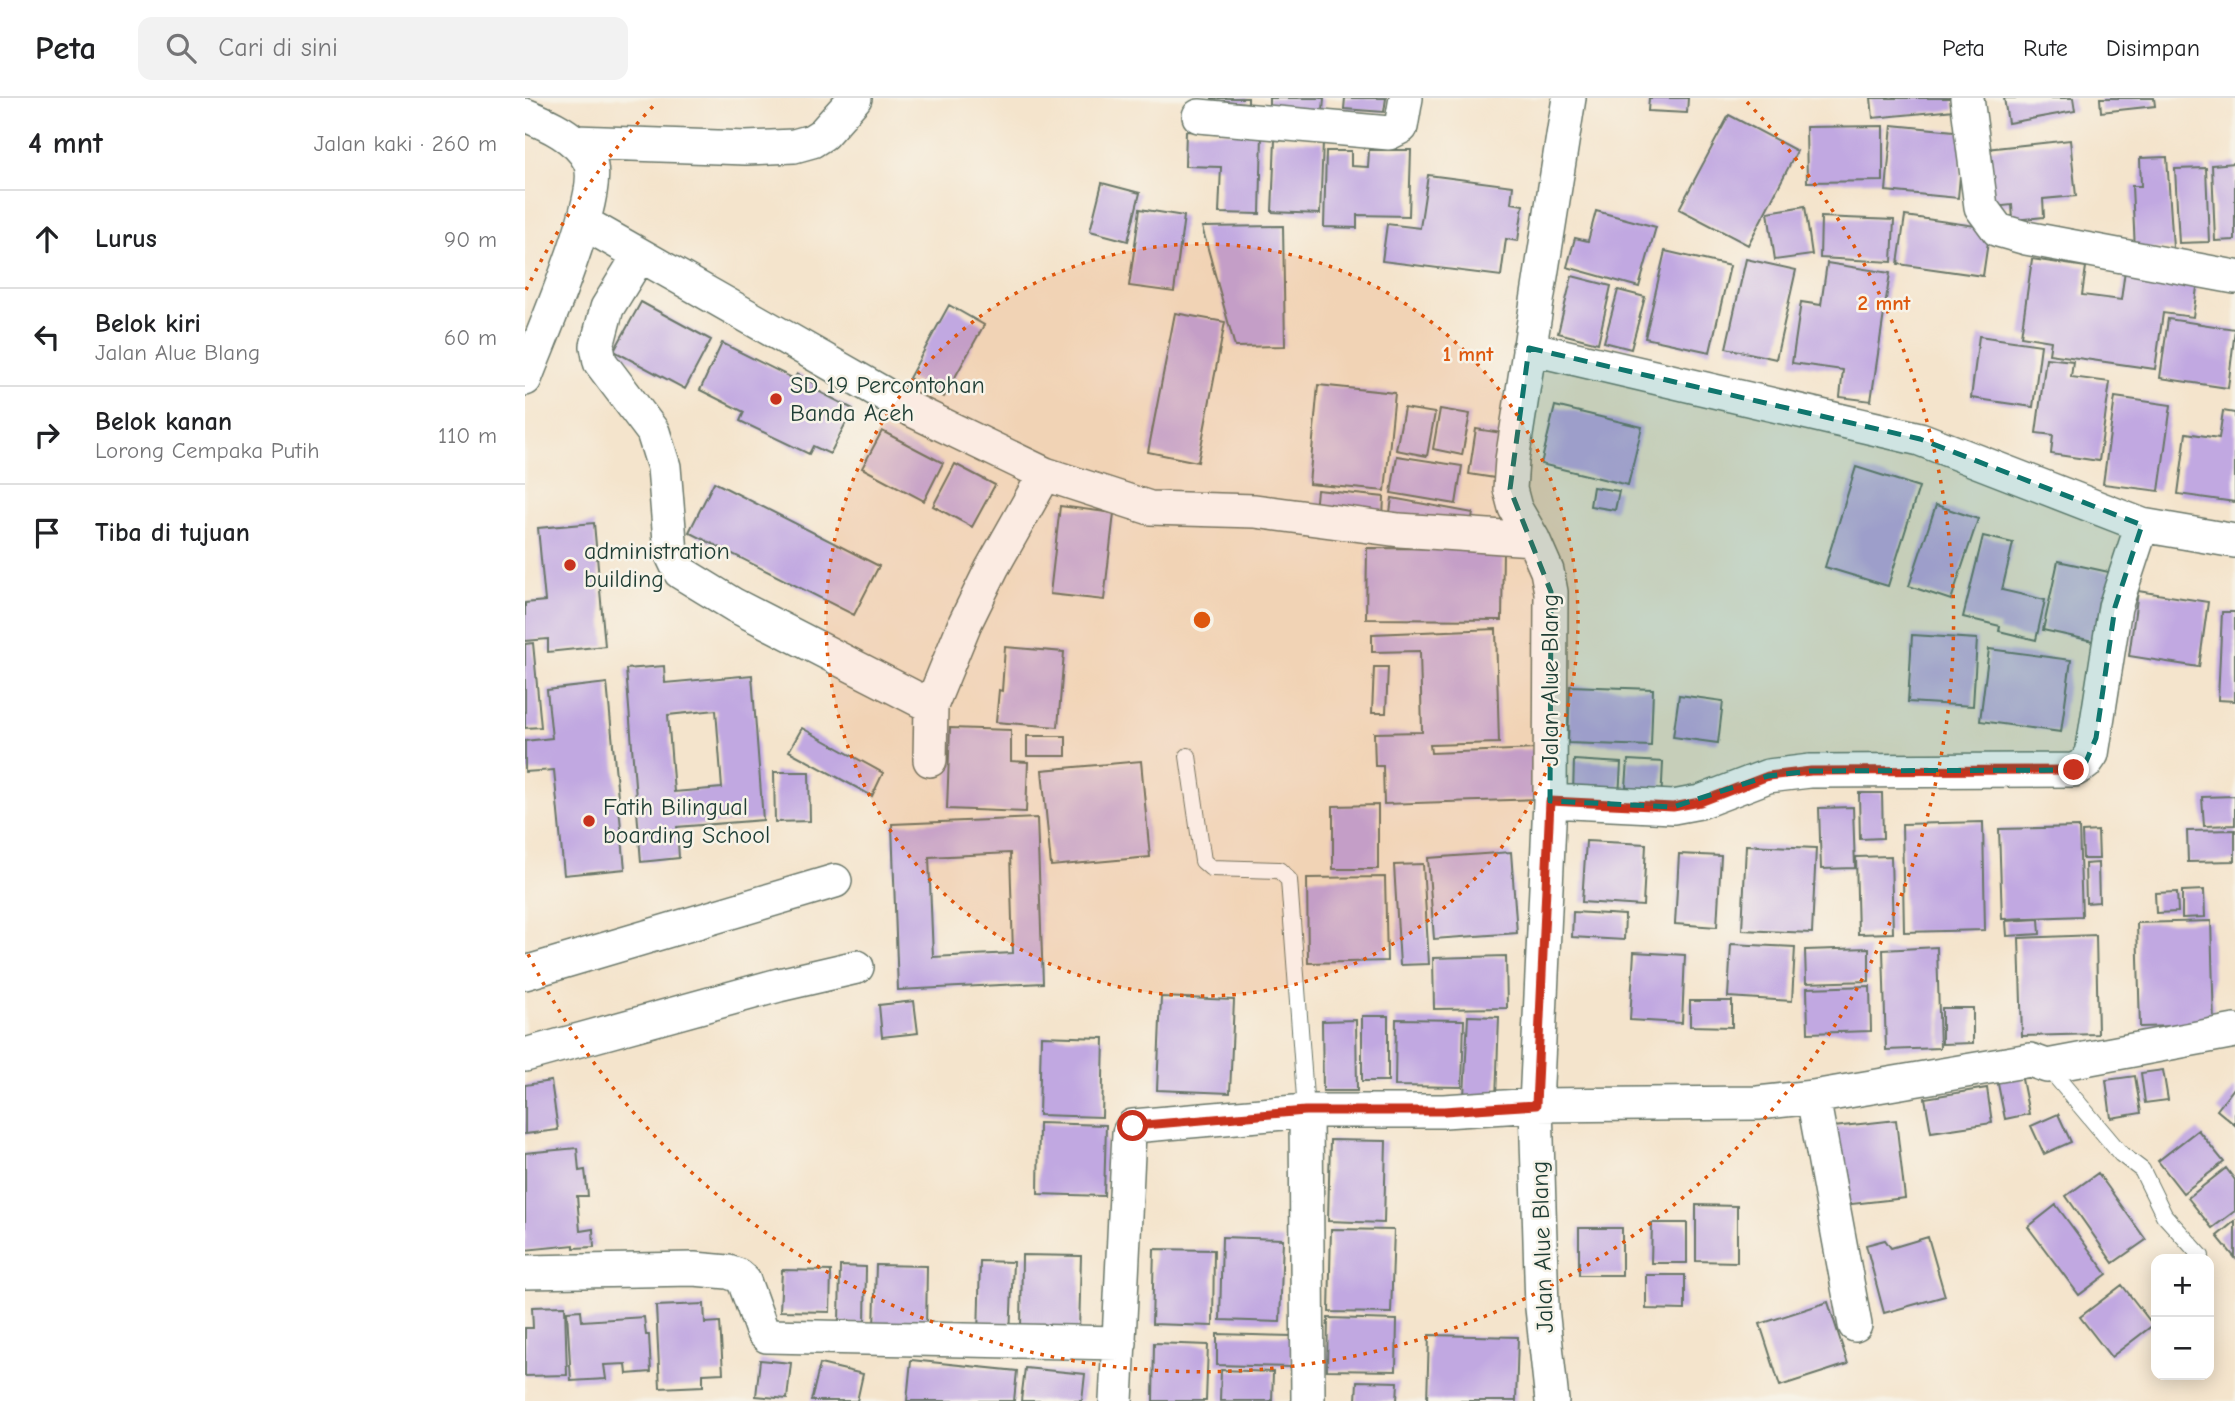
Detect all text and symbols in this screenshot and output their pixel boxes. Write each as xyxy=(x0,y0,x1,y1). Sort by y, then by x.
search box xyxy=(138,17,628,80)
text: Peta xyxy=(35,29,96,67)
icon: search xyxy=(162,29,200,67)
text: Cari di sini xyxy=(218,33,338,63)
text: Peta xyxy=(1942,34,1985,62)
text: Rute xyxy=(2023,34,2068,62)
text: Disimpan xyxy=(2106,34,2200,62)
text: 4 mnt xyxy=(28,126,103,161)
text: Jalan kaki · 260 m xyxy=(314,130,497,157)
icon: ahead xyxy=(28,220,66,258)
text: Lurus xyxy=(95,224,157,254)
text: 90 m xyxy=(444,226,497,253)
text: 2 mnt xyxy=(1858,291,1912,315)
text: Belok kiri xyxy=(95,309,201,339)
icon: left xyxy=(28,318,66,356)
text: 60 m xyxy=(444,324,497,351)
text: Jalan Alue Blang xyxy=(95,339,260,366)
text: 1 mnt xyxy=(1443,342,1494,366)
place label: SD 19 Percontohan Banda Aceh xyxy=(790,371,985,427)
marker: SD 19 Percontohan Banda Aceh xyxy=(768,391,784,407)
text: Belok kanan xyxy=(95,407,232,437)
icon: right xyxy=(28,416,66,454)
text: 110 m xyxy=(438,422,497,449)
text: Lorong Cempaka Putih xyxy=(95,437,319,464)
icon: arrive xyxy=(28,514,66,552)
text: Tiba di tujuan xyxy=(95,518,250,548)
place label: administration building xyxy=(584,537,730,593)
marker: administration building xyxy=(562,557,578,573)
street label: Jalan Alue Blang xyxy=(1536,594,1564,766)
centre of rings xyxy=(1190,608,1214,632)
route end xyxy=(2058,754,2089,785)
place label: Fatih Bilingual boarding School xyxy=(603,793,770,849)
marker: Fatih Bilingual boarding School xyxy=(581,813,597,829)
route start xyxy=(1117,1110,1148,1141)
street label: Jalan Alue Blang xyxy=(1525,1160,1559,1334)
map controls xyxy=(2151,1254,2214,1380)
button: + xyxy=(2151,1254,2214,1317)
button: − xyxy=(2151,1317,2214,1380)

